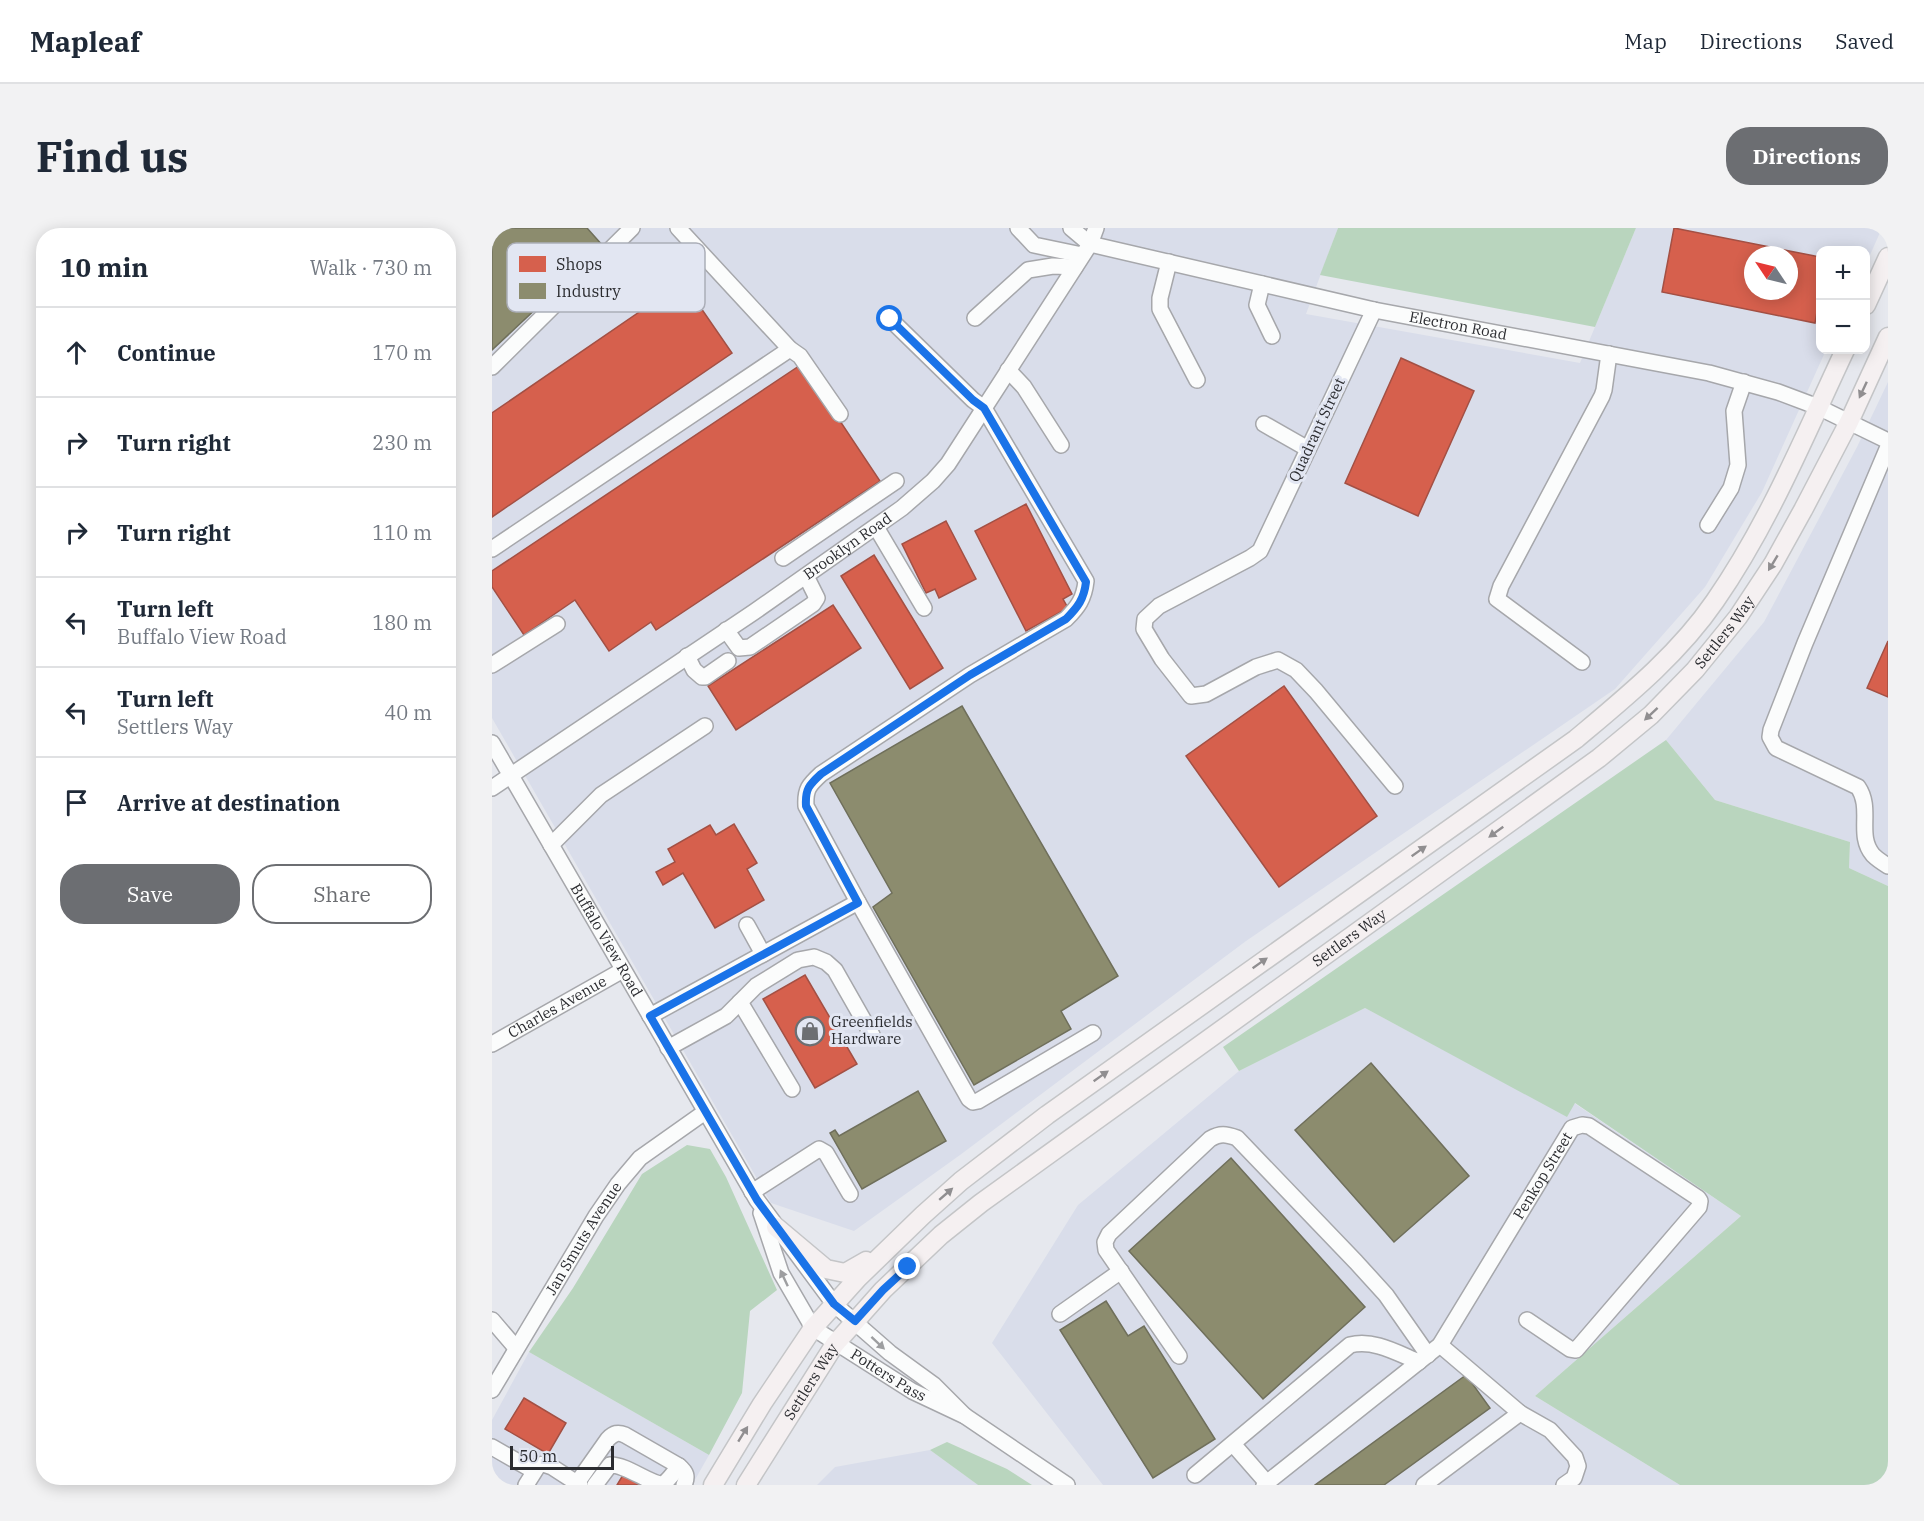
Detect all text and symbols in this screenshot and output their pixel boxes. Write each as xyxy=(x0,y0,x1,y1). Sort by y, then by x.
text: Mapleaf xyxy=(30,23,141,60)
text: Map xyxy=(1624,27,1667,55)
text: Directions xyxy=(1700,27,1802,55)
text: Saved xyxy=(1835,27,1894,55)
button: Directions xyxy=(1726,127,1888,185)
text: Find us xyxy=(36,129,188,184)
legend xyxy=(507,243,705,312)
north arrow xyxy=(1744,246,1798,300)
map controls xyxy=(1816,246,1870,354)
button: + xyxy=(1816,246,1870,300)
text: 10 min xyxy=(60,250,148,284)
text: Walk · 730 m xyxy=(310,254,432,281)
text: Shops xyxy=(556,254,602,274)
text: Industry xyxy=(556,281,621,301)
button: − xyxy=(1816,300,1870,354)
route start xyxy=(876,305,902,331)
street label: Electron Road xyxy=(1408,307,1509,344)
icon: ahead xyxy=(60,336,93,369)
text: Continue xyxy=(117,338,216,367)
text: 170 m xyxy=(372,339,432,366)
street label: Quadrant Street xyxy=(1284,375,1349,485)
one-way arrow xyxy=(1859,382,1868,399)
icon: right xyxy=(60,426,93,459)
text: Turn right xyxy=(117,428,231,457)
text: 230 m xyxy=(372,429,432,456)
street label: Brooklyn Road xyxy=(799,508,895,584)
icon: right xyxy=(60,516,93,549)
text: Turn right xyxy=(117,518,231,547)
text: 110 m xyxy=(372,519,432,546)
one-way arrow xyxy=(1768,555,1779,571)
street label: Settlers Way xyxy=(1690,592,1758,672)
text: Turn left xyxy=(117,594,213,623)
icon: left xyxy=(60,606,93,639)
text: 180 m xyxy=(372,609,432,636)
text: Buffalo View Road xyxy=(117,623,287,650)
text: Turn left xyxy=(117,684,213,713)
icon: left xyxy=(60,696,93,729)
text: 40 m xyxy=(384,699,432,726)
one-way arrow xyxy=(1644,707,1659,720)
text: Settlers Way xyxy=(117,713,233,740)
icon: arrive xyxy=(60,786,93,819)
text: Arrive at destination xyxy=(117,788,340,817)
one-way arrow xyxy=(1488,826,1504,838)
one-way arrow xyxy=(1411,845,1427,857)
button: Save xyxy=(60,864,240,924)
button: Share xyxy=(252,864,432,924)
street label: Buffalo View Road xyxy=(567,880,647,1000)
street label: Settlers Way xyxy=(1308,904,1390,971)
one-way arrow xyxy=(1252,958,1268,969)
street label: Charles Avenue xyxy=(504,971,610,1042)
place label: Greenfields Hardware xyxy=(831,1012,913,1048)
shop icon: Greenfields Hardware xyxy=(794,1015,826,1047)
one-way arrow xyxy=(1092,1070,1108,1082)
street label: Penkop Street xyxy=(1509,1128,1576,1223)
street label: Jan Smuts Avenue xyxy=(541,1178,625,1298)
one-way arrow xyxy=(938,1188,953,1201)
route end xyxy=(894,1253,920,1279)
one-way arrow xyxy=(779,1270,788,1287)
one-way arrow xyxy=(871,1335,885,1349)
street label: Settlers Way xyxy=(779,1340,842,1423)
street label: Potters Pass xyxy=(847,1344,929,1405)
one-way arrow xyxy=(737,1426,748,1443)
scale bar xyxy=(510,1443,614,1470)
text: 50 m xyxy=(519,1446,557,1466)

